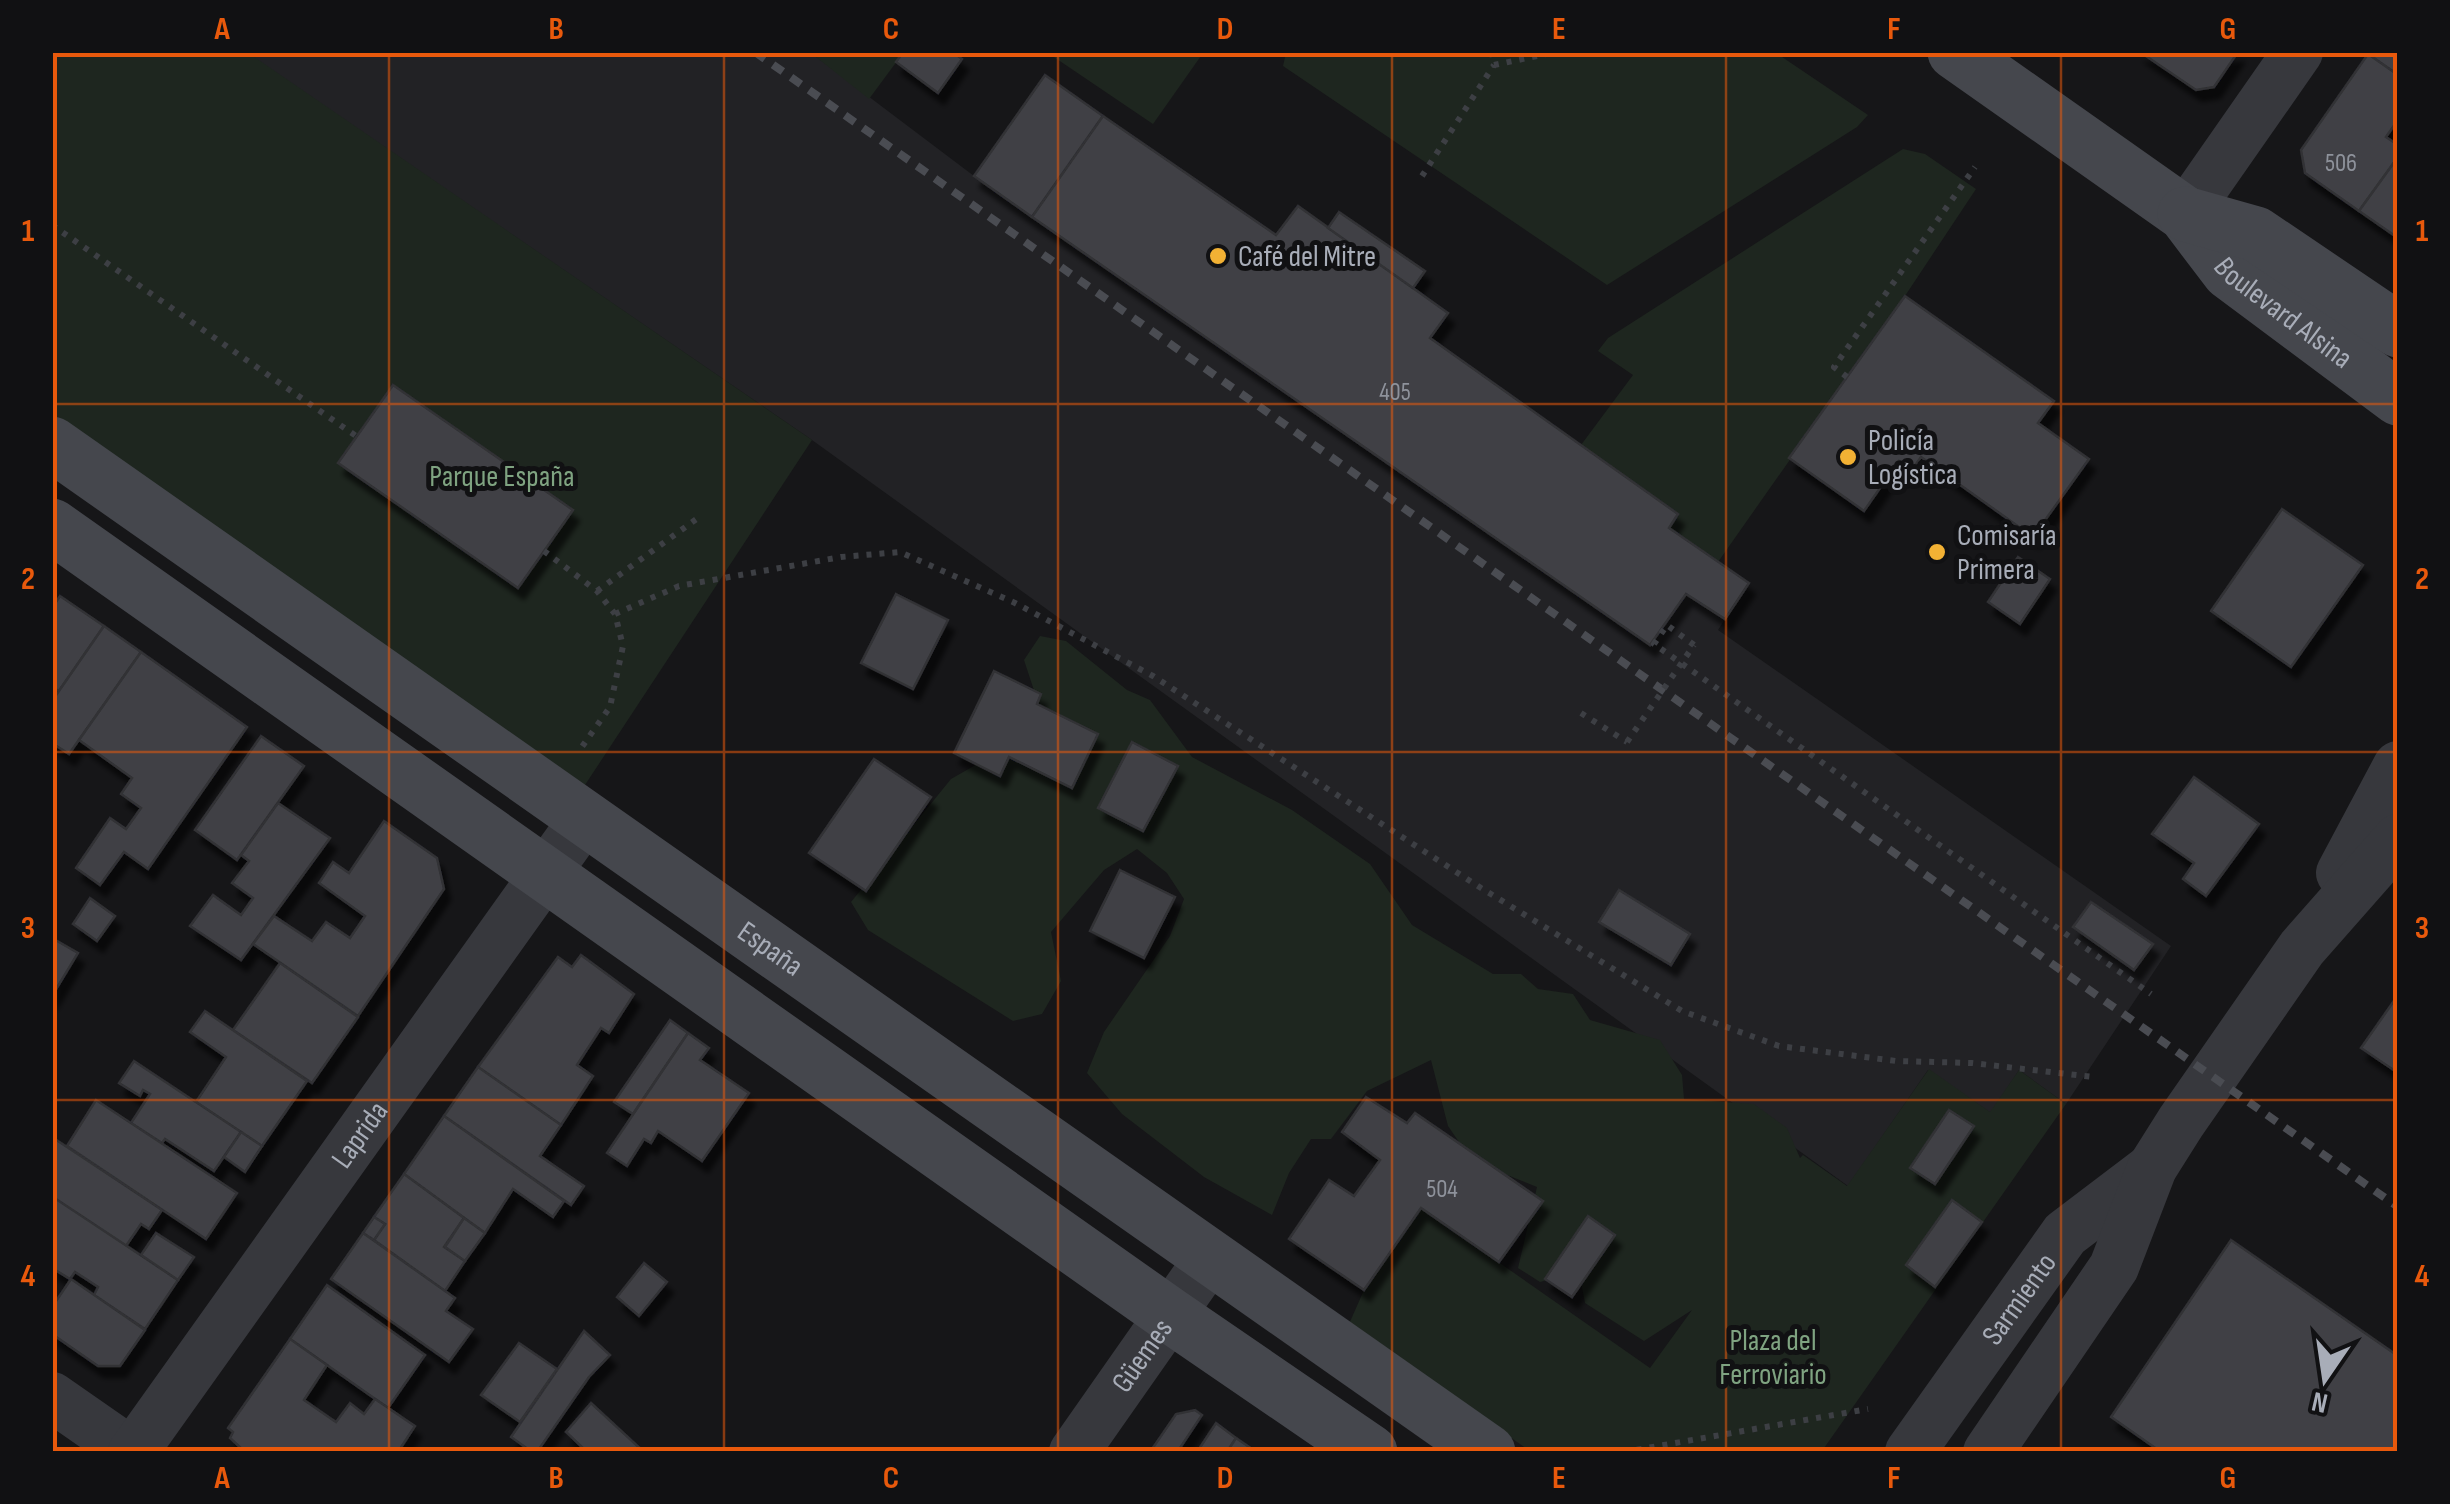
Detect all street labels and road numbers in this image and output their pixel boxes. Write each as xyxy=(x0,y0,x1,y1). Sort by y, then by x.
street label: Boulevard Alsina xyxy=(2205,251,2359,377)
street label: España xyxy=(730,914,810,985)
street label: Laprida xyxy=(324,1095,396,1175)
street label: Sarmiento xyxy=(1975,1246,2065,1352)
street label: Güemes xyxy=(1104,1312,1181,1400)

